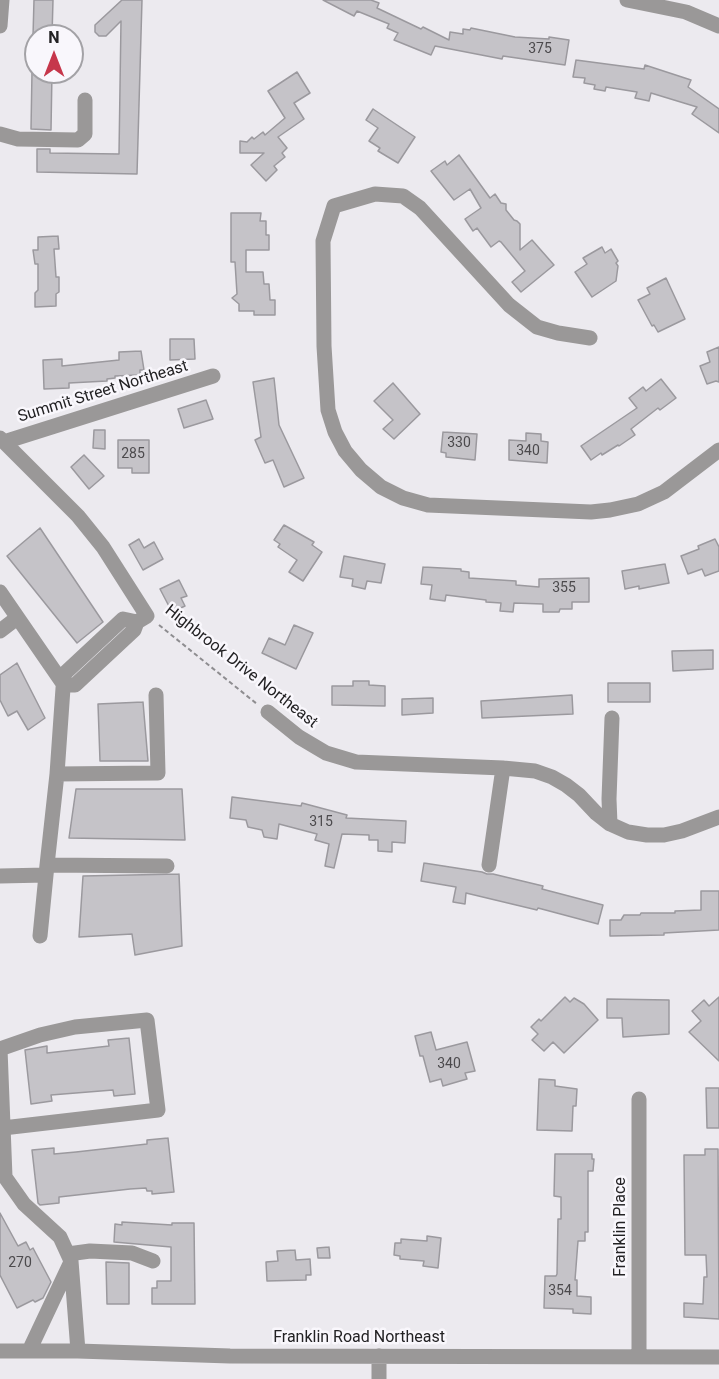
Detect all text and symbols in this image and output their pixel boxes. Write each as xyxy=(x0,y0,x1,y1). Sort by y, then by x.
north arrow xyxy=(24,24,84,84)
text: N xyxy=(48,28,60,47)
house number: 375 xyxy=(528,41,552,57)
street label: Summit Street Northeast xyxy=(16,357,190,427)
house number: 330 xyxy=(447,435,471,451)
house number: 340 xyxy=(516,443,540,459)
house number: 285 xyxy=(121,446,145,462)
house number: 355 xyxy=(552,580,576,596)
street label: Highbrook Drive Northeast xyxy=(161,601,321,733)
house number: 315 xyxy=(309,814,333,830)
house number: 340 xyxy=(437,1056,461,1072)
street label: Franklin Place xyxy=(611,1177,631,1277)
house number: 270 xyxy=(8,1255,32,1271)
house number: 354 xyxy=(548,1283,572,1299)
street label: Franklin Road Northeast xyxy=(273,1328,445,1348)

